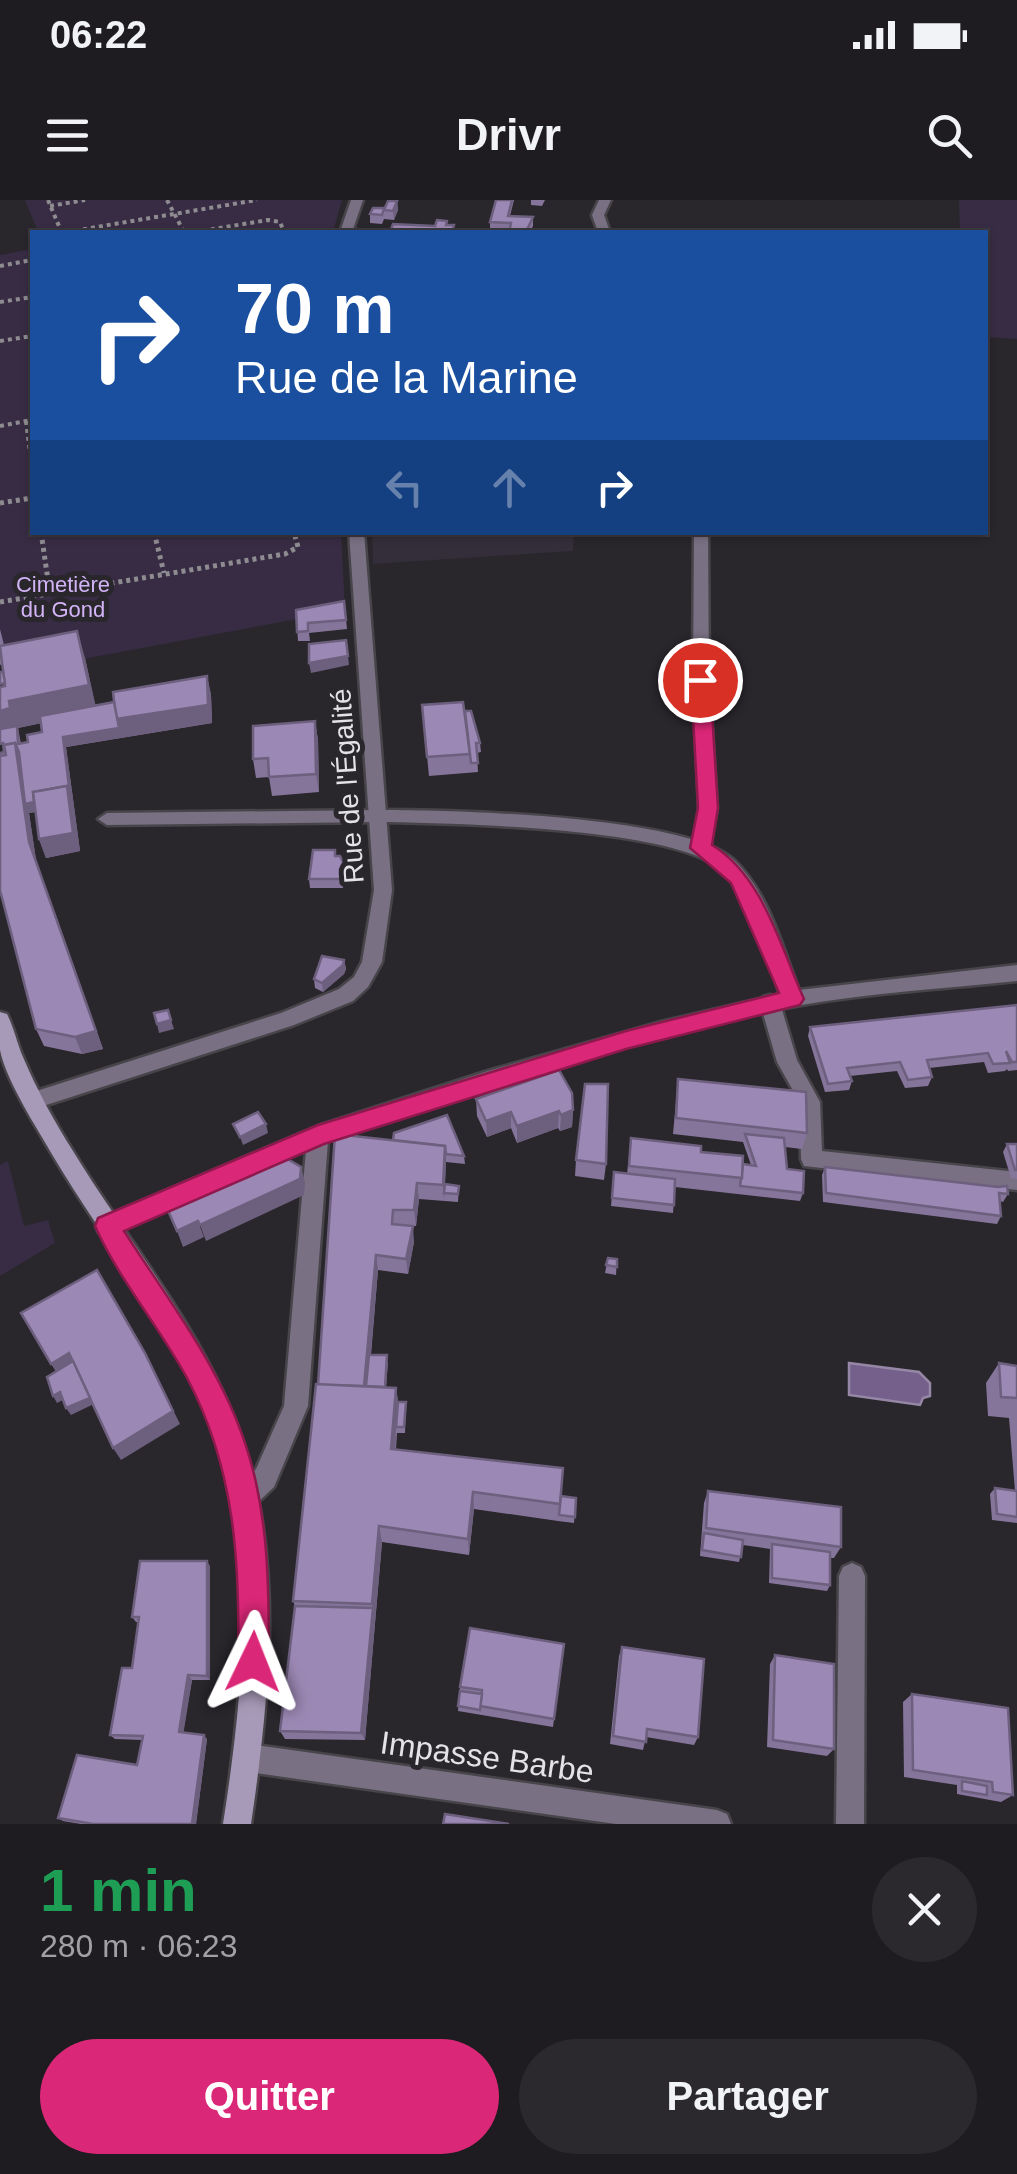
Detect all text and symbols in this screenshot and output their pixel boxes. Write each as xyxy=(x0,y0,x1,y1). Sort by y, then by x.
text: 06:22 xyxy=(50,14,147,56)
icon: menu xyxy=(40,108,95,163)
icon: search xyxy=(922,108,977,163)
text: Drivr xyxy=(456,109,561,160)
icon: right xyxy=(70,270,200,400)
text: 70 m xyxy=(235,270,395,348)
text: Rue de la Marine xyxy=(235,352,578,403)
icon: left xyxy=(377,460,432,515)
icon: ahead xyxy=(482,460,537,515)
icon: right xyxy=(587,460,642,515)
park label: Cimetière du Gond xyxy=(16,572,110,622)
pin xyxy=(658,638,743,723)
icon: arrive xyxy=(673,653,728,708)
street label: Rue de l'Égalité xyxy=(325,687,370,884)
position arrow xyxy=(201,1610,305,1714)
street label: Impasse Barbe xyxy=(378,1724,596,1790)
text: 1 min xyxy=(40,1857,197,1924)
button: close xyxy=(872,1857,977,1962)
text: 280 m · 06:23 xyxy=(40,1928,237,1964)
button: Quitter xyxy=(40,2039,499,2154)
button: Partager xyxy=(519,2039,977,2154)

